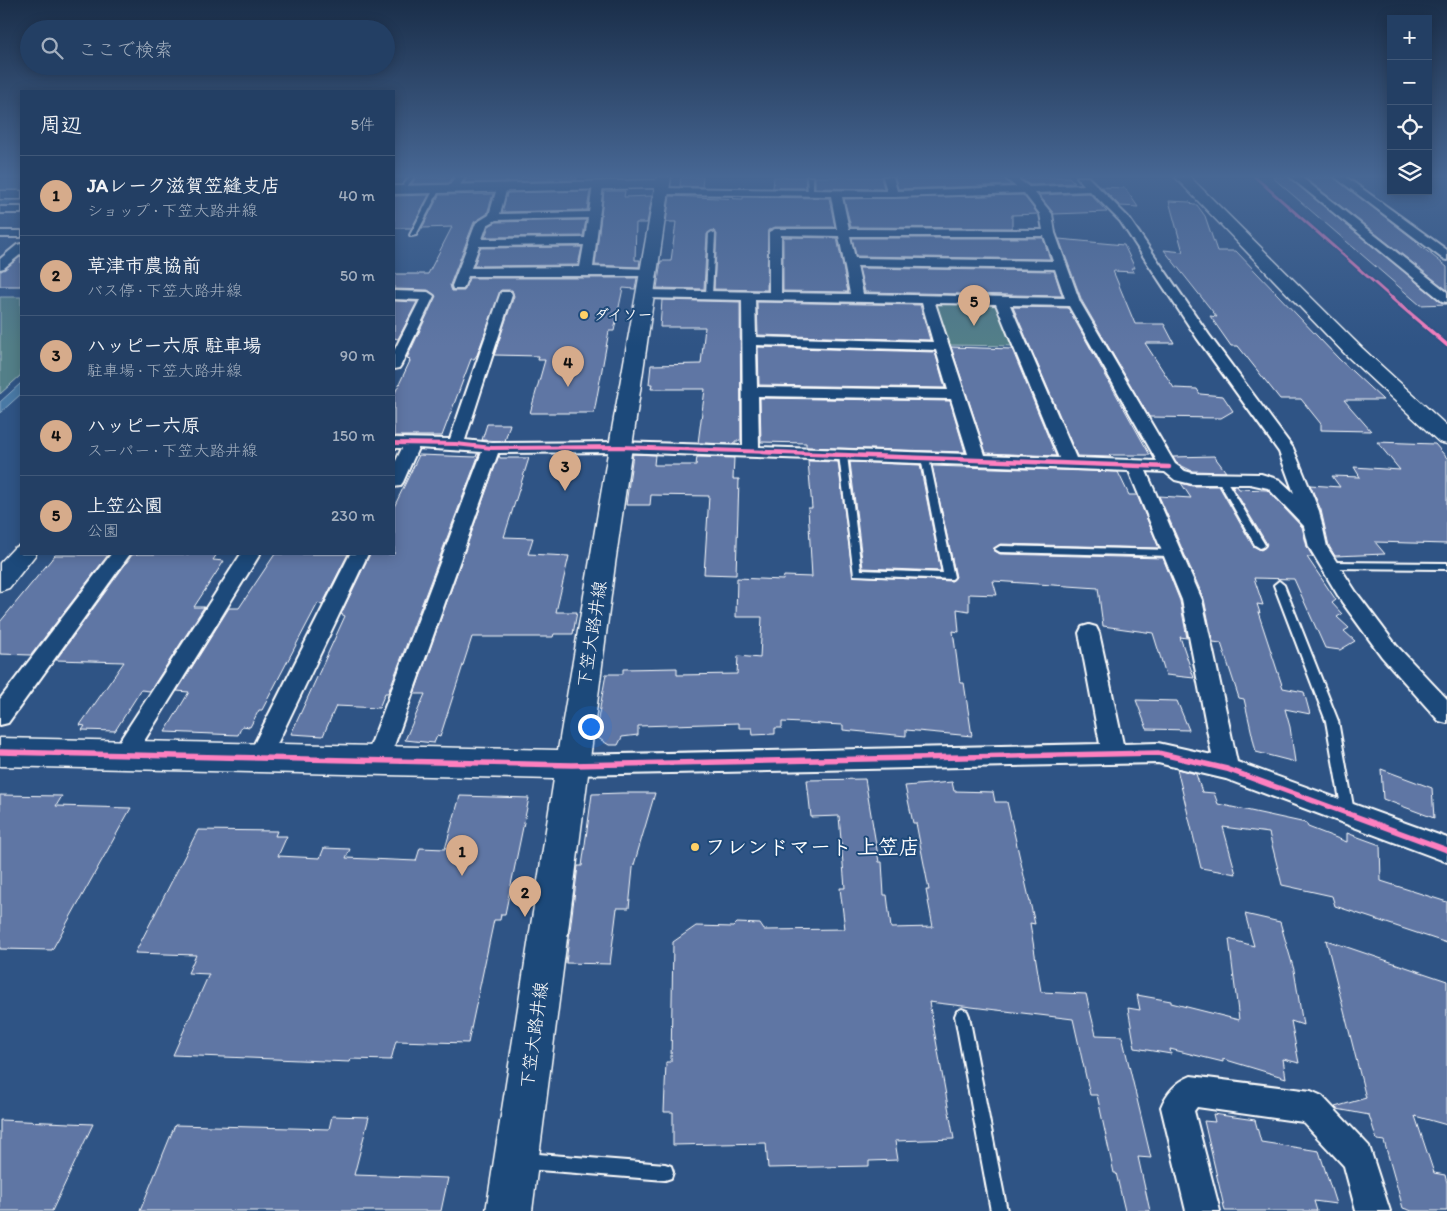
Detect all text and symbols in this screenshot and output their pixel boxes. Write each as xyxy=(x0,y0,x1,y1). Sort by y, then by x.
map controls xyxy=(1387,15,1432,195)
button: + xyxy=(1387,15,1432,60)
search box xyxy=(20,20,395,75)
icon: search xyxy=(38,34,66,62)
text: ここで検索 xyxy=(78,38,173,61)
button: − xyxy=(1387,60,1432,105)
button: locate xyxy=(1387,105,1432,150)
text: 周辺 xyxy=(40,112,82,137)
text: 5件 xyxy=(351,115,375,134)
button: layers xyxy=(1387,150,1432,195)
text: JAレーク滋賀笠縫支店 xyxy=(87,174,280,197)
text: 1 xyxy=(52,186,60,205)
text: 40 m xyxy=(338,186,375,205)
text: ショップ · 下笠大路井線 xyxy=(87,201,257,220)
text: 草津市農協前 xyxy=(87,254,201,277)
text: 2 xyxy=(52,266,60,285)
text: 50 m xyxy=(340,266,375,285)
text: バス停 · 下笠大路井線 xyxy=(87,281,242,300)
pin: 5 xyxy=(958,285,990,326)
place label: ダイソー xyxy=(594,306,653,324)
marker: ダイソー xyxy=(578,309,590,321)
text: ハッピー六原 駐車場 xyxy=(87,334,262,357)
text: 3 xyxy=(52,346,60,365)
text: 90 m xyxy=(340,346,375,365)
pin: 4 xyxy=(552,346,584,387)
text: 駐車場 · 下笠大路井線 xyxy=(87,361,242,380)
text: ハッピー六原 xyxy=(87,414,200,437)
text: 4 xyxy=(51,426,61,445)
text: 150 m xyxy=(332,426,375,445)
text: スーパー · 下笠大路井線 xyxy=(87,441,257,460)
pin: 3 xyxy=(549,450,581,491)
text: 上笠公園 xyxy=(87,494,163,517)
text: 5 xyxy=(52,506,60,525)
text: 230 m xyxy=(331,506,375,525)
text: 公園 xyxy=(87,521,119,540)
street label: 下笠大路井線 xyxy=(573,579,611,689)
your location xyxy=(578,714,604,740)
place label: フレンドマート 上笠店 xyxy=(705,834,920,859)
pin: 1 xyxy=(446,835,478,876)
marker: フレンドマート 上笠店 xyxy=(689,841,701,853)
pin: 2 xyxy=(509,876,541,917)
street label: 下笠大路井線 xyxy=(516,980,552,1090)

